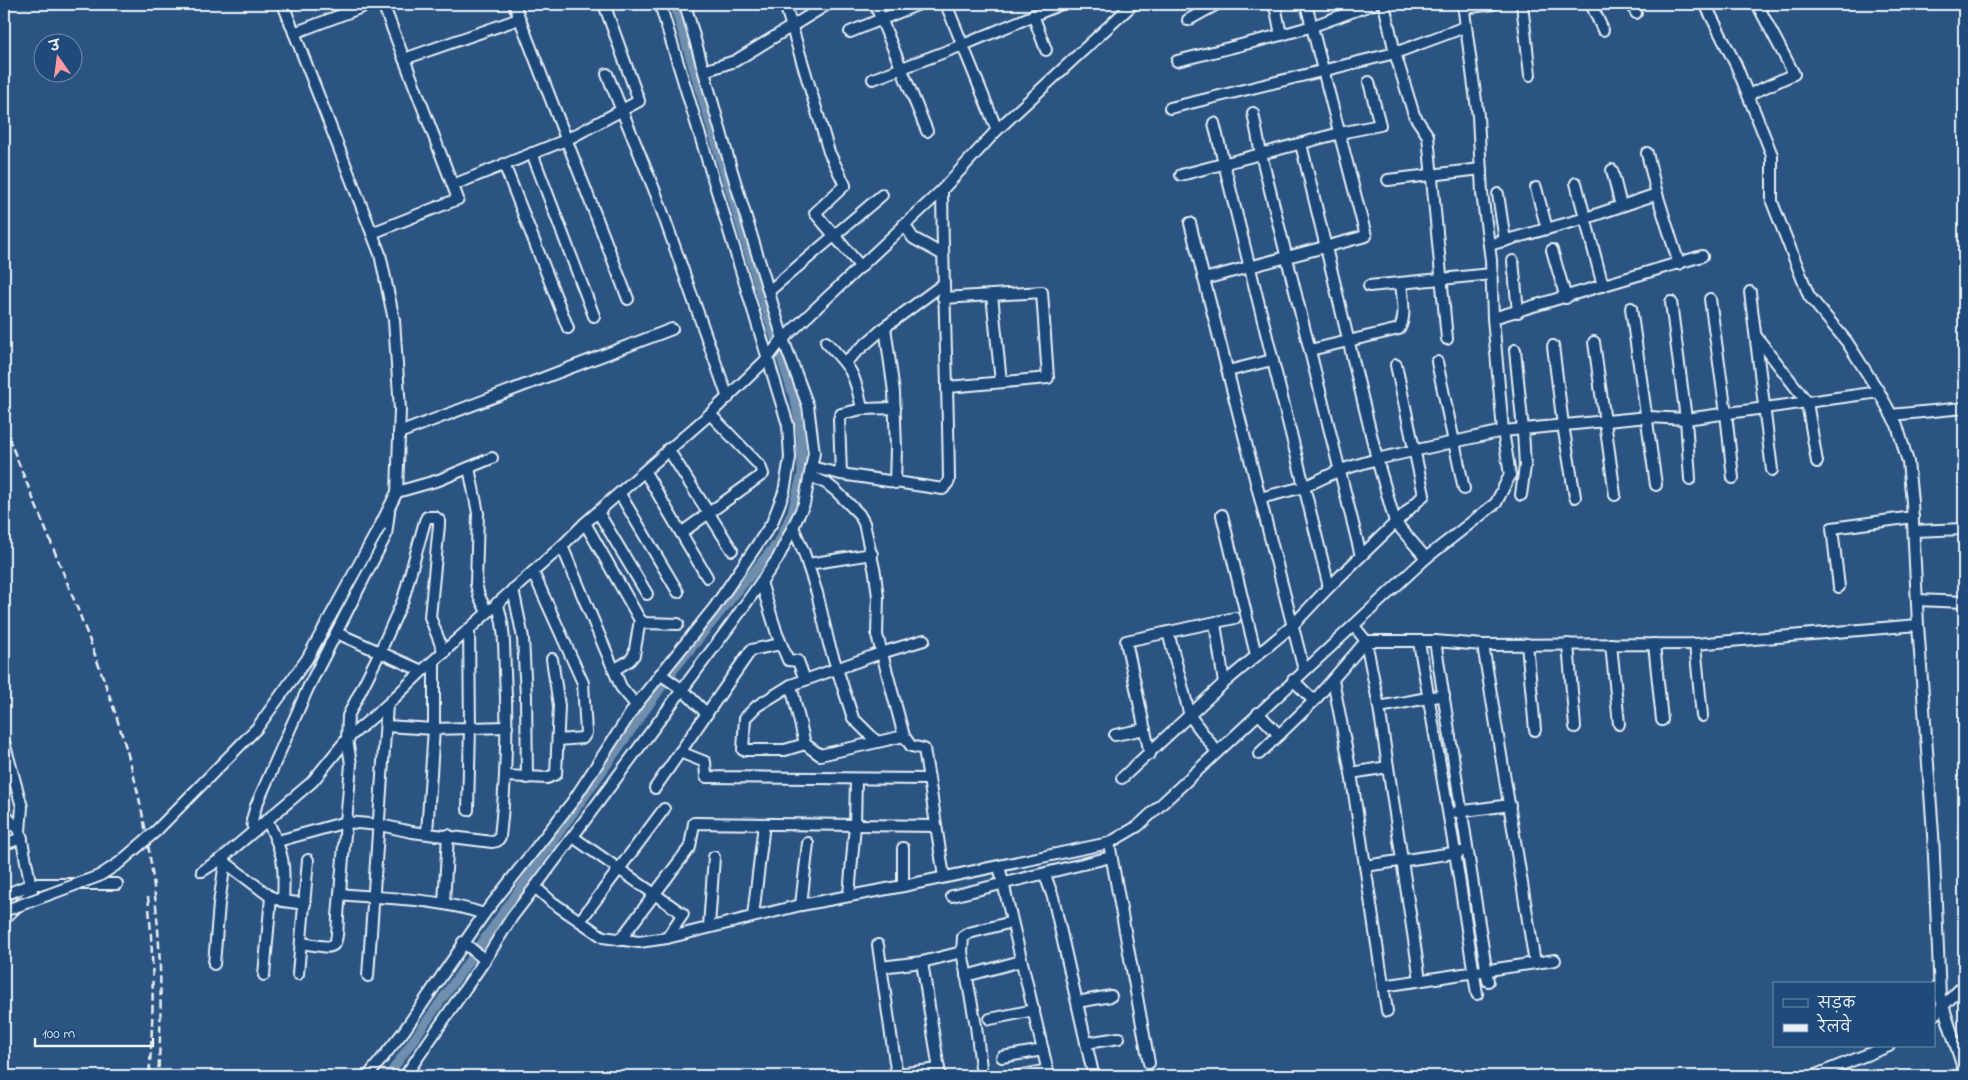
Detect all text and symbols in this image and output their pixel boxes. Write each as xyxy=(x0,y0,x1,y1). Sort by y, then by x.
north arrow xyxy=(32,32,82,82)
text: उ xyxy=(46,35,64,59)
legend xyxy=(1773,982,1936,1048)
text: सड़क xyxy=(1817,993,1856,1015)
text: रेलवे xyxy=(1816,1013,1852,1039)
scale bar xyxy=(35,1015,152,1047)
text: 100 m xyxy=(42,1023,75,1045)

